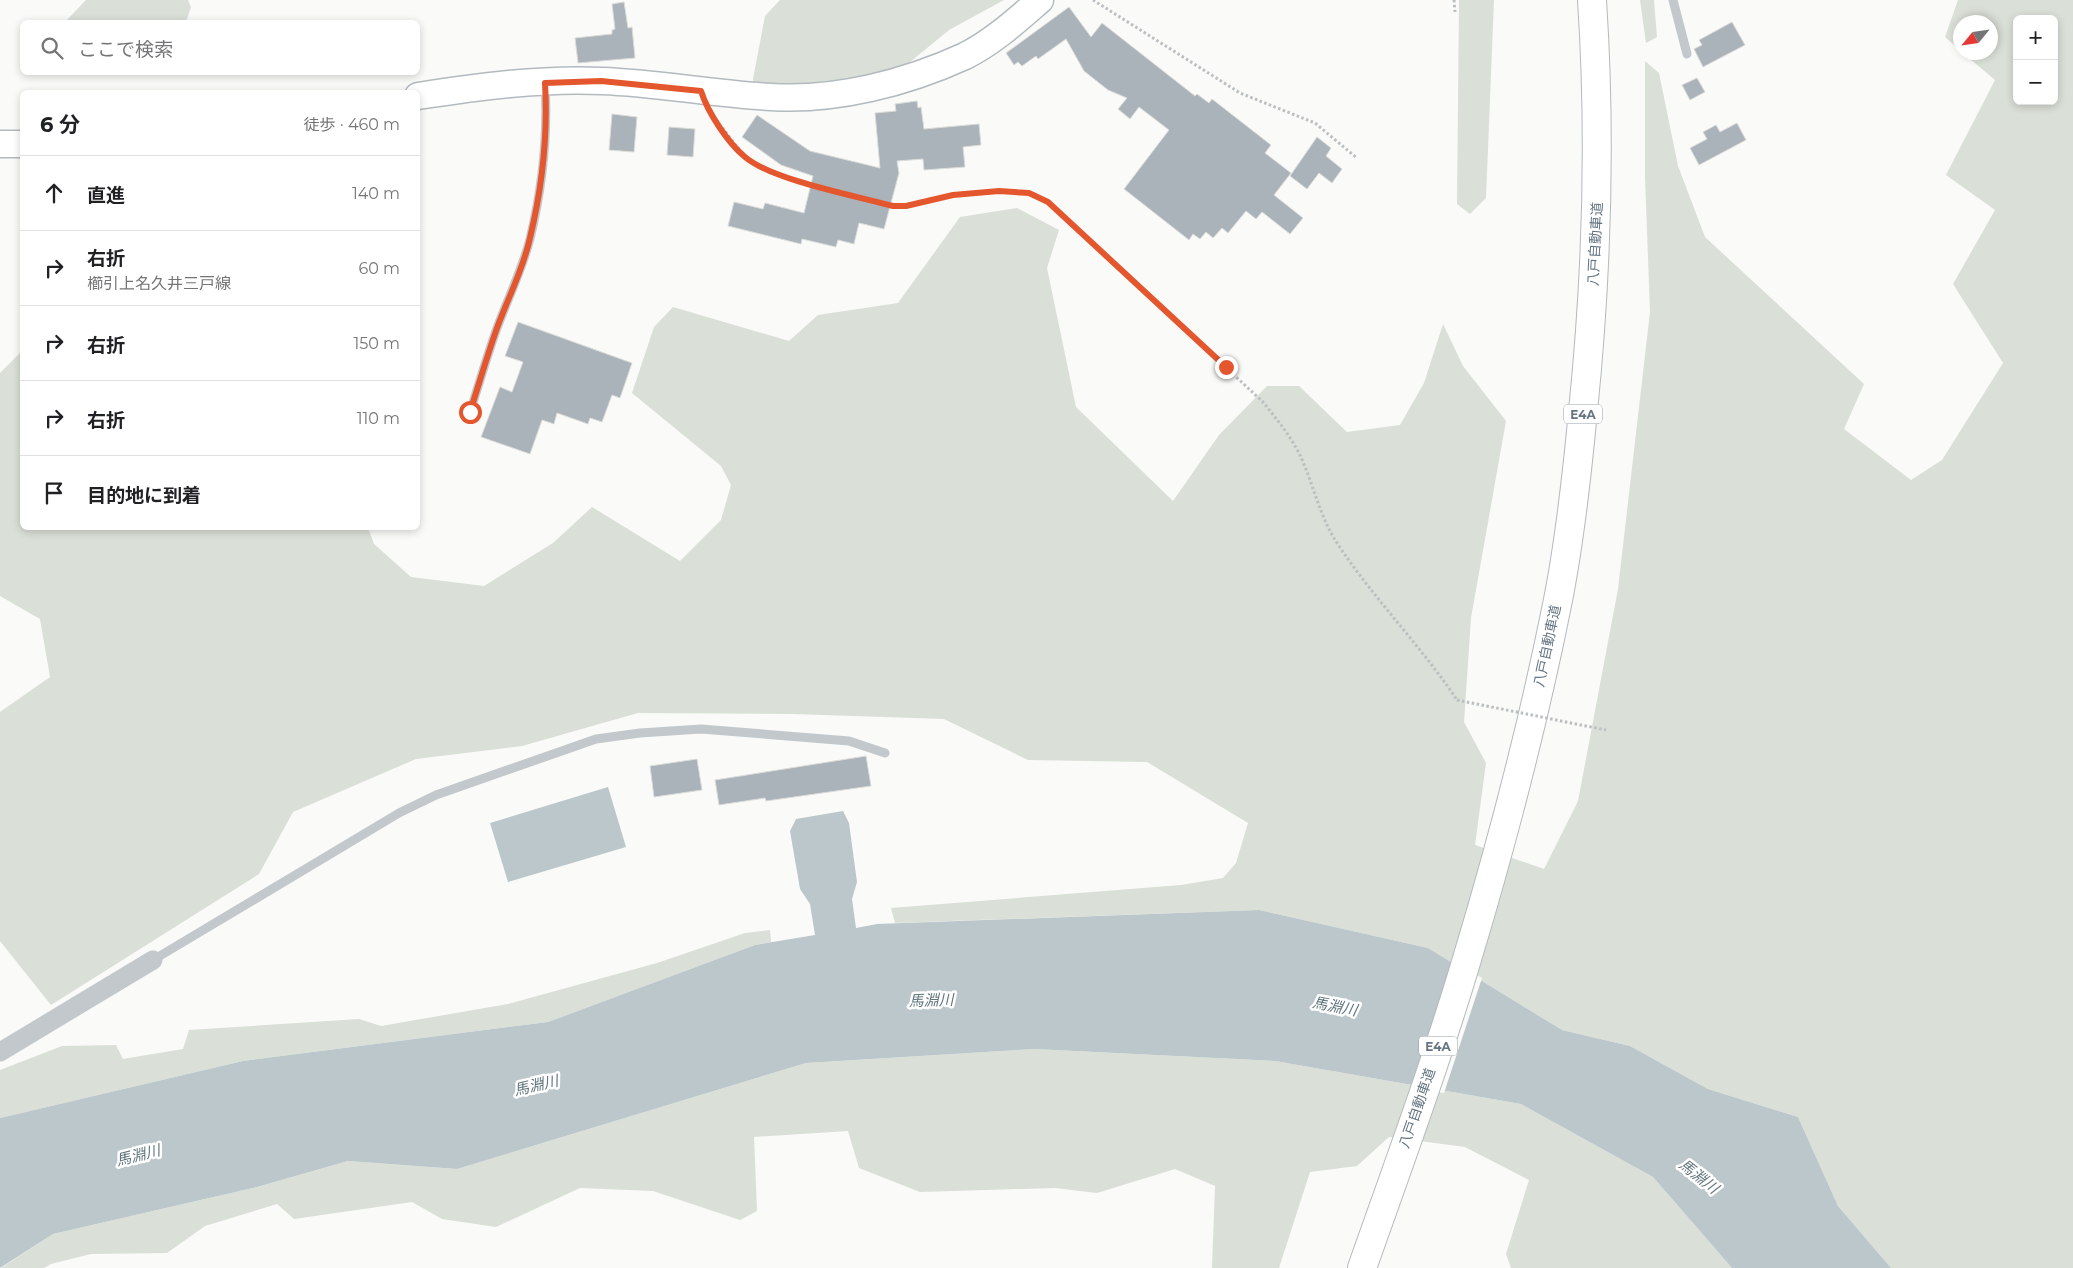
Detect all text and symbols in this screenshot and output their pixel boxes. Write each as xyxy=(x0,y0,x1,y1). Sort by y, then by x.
north arrow xyxy=(1953,15,1998,60)
map controls xyxy=(2013,15,2058,105)
button: + xyxy=(2013,15,2058,60)
search box xyxy=(20,20,420,75)
icon: search xyxy=(38,34,66,62)
text: ここで検索 xyxy=(78,38,173,61)
button: − xyxy=(2013,60,2058,105)
text: 6 分 xyxy=(40,112,80,137)
text: 徒歩 · 460 m xyxy=(304,115,400,134)
icon: ahead xyxy=(40,179,68,207)
text: 直進 xyxy=(87,184,125,207)
text: 140 m xyxy=(352,184,400,203)
street label: 八戸自動車道 xyxy=(1584,202,1606,286)
text: 右折 xyxy=(87,247,125,270)
icon: right xyxy=(40,254,68,282)
text: 60 m xyxy=(358,259,400,278)
text: 櫛引上名久井三戸線 xyxy=(87,274,231,293)
icon: right xyxy=(40,329,68,357)
text: 右折 xyxy=(87,334,125,357)
text: 150 m xyxy=(353,334,400,353)
route end xyxy=(1215,356,1238,379)
route start xyxy=(459,401,482,424)
icon: right xyxy=(40,404,68,432)
road number: E4A xyxy=(1564,404,1602,424)
text: 右折 xyxy=(87,409,125,432)
text: 110 m xyxy=(357,409,400,428)
icon: arrive xyxy=(40,479,68,507)
text: 目的地に到着 xyxy=(87,484,201,507)
street label: 八戸自動車道 xyxy=(1529,603,1565,689)
water label: 馬淵川 xyxy=(908,990,956,1010)
water label: 馬淵川 xyxy=(1311,992,1361,1020)
road number: E4A xyxy=(1419,1036,1457,1056)
street label: 八戸自動車道 xyxy=(1395,1065,1439,1151)
water label: 馬淵川 xyxy=(512,1070,562,1099)
water label: 馬淵川 xyxy=(114,1140,164,1170)
water label: 馬淵川 xyxy=(1675,1155,1724,1199)

